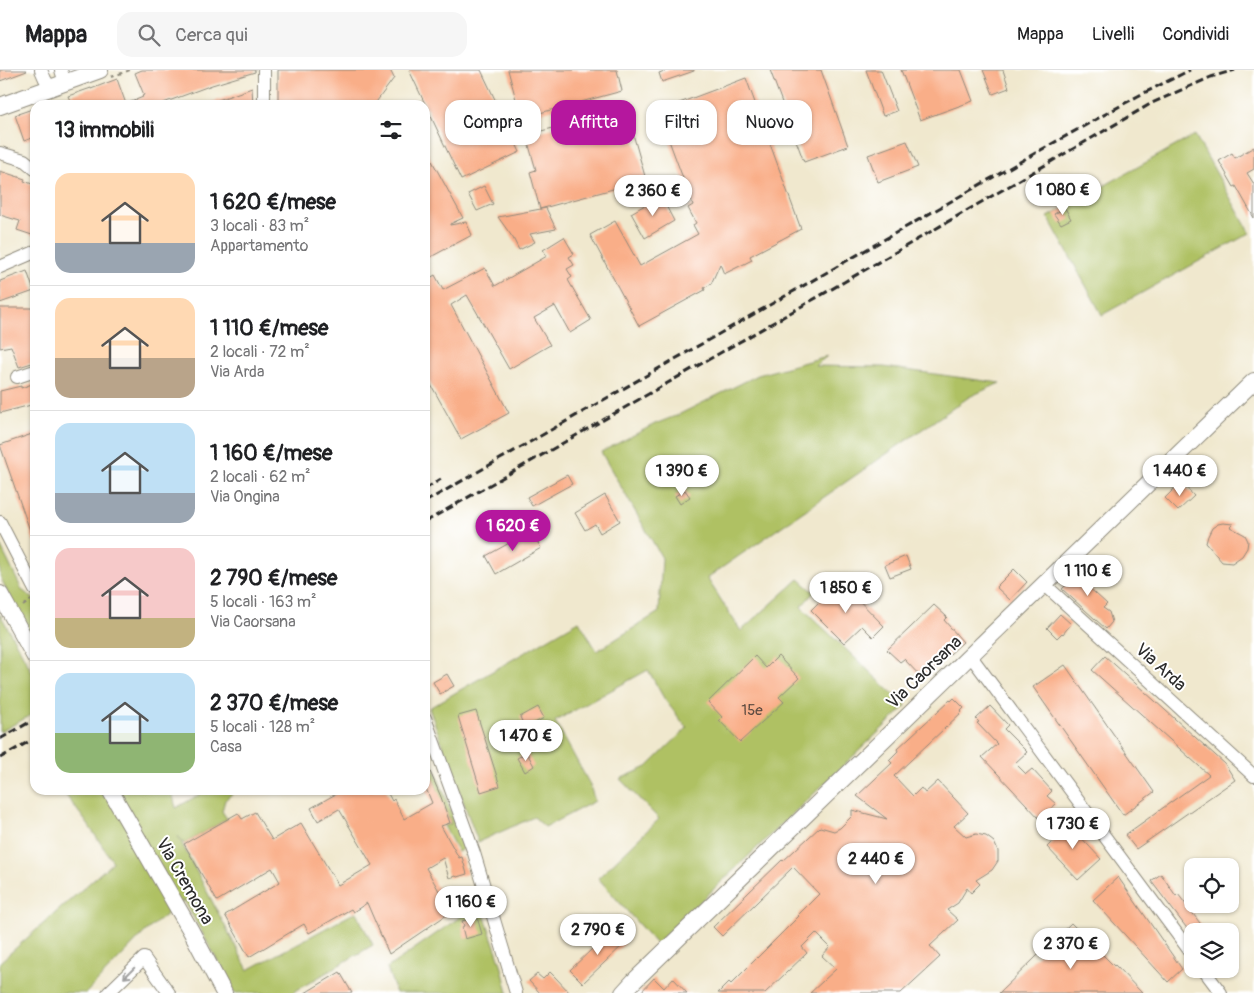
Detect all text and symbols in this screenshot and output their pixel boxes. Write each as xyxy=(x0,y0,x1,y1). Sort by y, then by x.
search box xyxy=(117,12,467,57)
text: Mappa xyxy=(25,20,87,49)
icon: search xyxy=(135,21,163,49)
text: Cerca qui xyxy=(175,23,248,47)
text: Mappa xyxy=(1017,23,1064,46)
text: Livelli xyxy=(1092,23,1134,46)
text: Condividi xyxy=(1162,23,1229,46)
chip: Compra xyxy=(445,100,541,145)
chip: Affitta xyxy=(551,100,636,145)
chip: Filtri xyxy=(646,100,717,145)
chip: Nuovo xyxy=(727,100,812,145)
icon: filters xyxy=(377,116,405,144)
text: 13 immobili xyxy=(55,117,154,144)
pin: 2 360 € xyxy=(607,174,699,217)
pin: 1 080 € xyxy=(1017,174,1109,216)
text: 1 080 € xyxy=(1036,180,1090,200)
text: 2 360 € xyxy=(625,181,681,201)
text: 1 620 €/mese xyxy=(210,189,336,216)
icon: home xyxy=(95,193,155,253)
text: 3 locali · 83 m² xyxy=(210,216,309,236)
text: Appartamento xyxy=(210,236,308,256)
text: 1 110 €/mese xyxy=(210,315,328,342)
icon: home xyxy=(95,318,155,378)
text: 2 locali · 72 m² xyxy=(210,342,310,362)
text: Via Arda xyxy=(210,362,264,382)
text: 1 160 €/mese xyxy=(210,440,332,467)
icon: home xyxy=(95,443,155,503)
pin: 1 390 € xyxy=(636,454,728,497)
pin: 1 440 € xyxy=(1134,454,1226,497)
text: 1 390 € xyxy=(656,461,708,481)
text: 1 440 € xyxy=(1153,461,1207,481)
text: 2 locali · 62 m² xyxy=(210,467,311,487)
text: Via Ongina xyxy=(210,487,280,507)
pin: 1 620 € xyxy=(467,510,559,552)
text: 1 620 € xyxy=(487,516,539,536)
pin: 1 110 € xyxy=(1042,554,1134,597)
text: 1 110 € xyxy=(1064,561,1112,581)
text: 2 790 €/mese xyxy=(210,565,337,592)
icon: home xyxy=(95,568,155,628)
pin: 1 850 € xyxy=(800,572,892,614)
text: 1 850 € xyxy=(820,578,872,598)
text: 5 locali · 163 m² xyxy=(210,592,317,612)
text: Via Caorsana xyxy=(210,612,296,632)
street label: Via Caorsana xyxy=(882,631,967,714)
street label: Via Arda xyxy=(1130,638,1191,696)
text: 2 370 €/mese xyxy=(210,690,338,717)
icon: home xyxy=(95,693,155,753)
house number: 15e xyxy=(741,701,763,720)
text: 5 locali · 128 m² xyxy=(210,717,315,737)
pin: 1 470 € xyxy=(480,720,572,762)
text: 1 470 € xyxy=(500,726,552,746)
text: Casa xyxy=(210,737,242,757)
pin: 1 730 € xyxy=(1027,808,1119,850)
text: 1 730 € xyxy=(1047,814,1099,834)
street label: Via Cremona xyxy=(151,834,219,929)
pin: 2 440 € xyxy=(830,842,922,885)
text: 2 440 € xyxy=(848,849,904,869)
map controls xyxy=(1184,858,1239,978)
button: locate xyxy=(1184,858,1239,913)
pin: 1 160 € xyxy=(425,886,517,928)
text: 1 160 € xyxy=(446,892,496,912)
pin: 2 790 € xyxy=(552,914,644,956)
text: 2 790 € xyxy=(571,920,625,940)
button: layers xyxy=(1184,923,1239,978)
pin: 2 370 € xyxy=(1025,928,1117,970)
text: 2 370 € xyxy=(1044,934,1098,954)
one-way arrow xyxy=(122,967,135,979)

